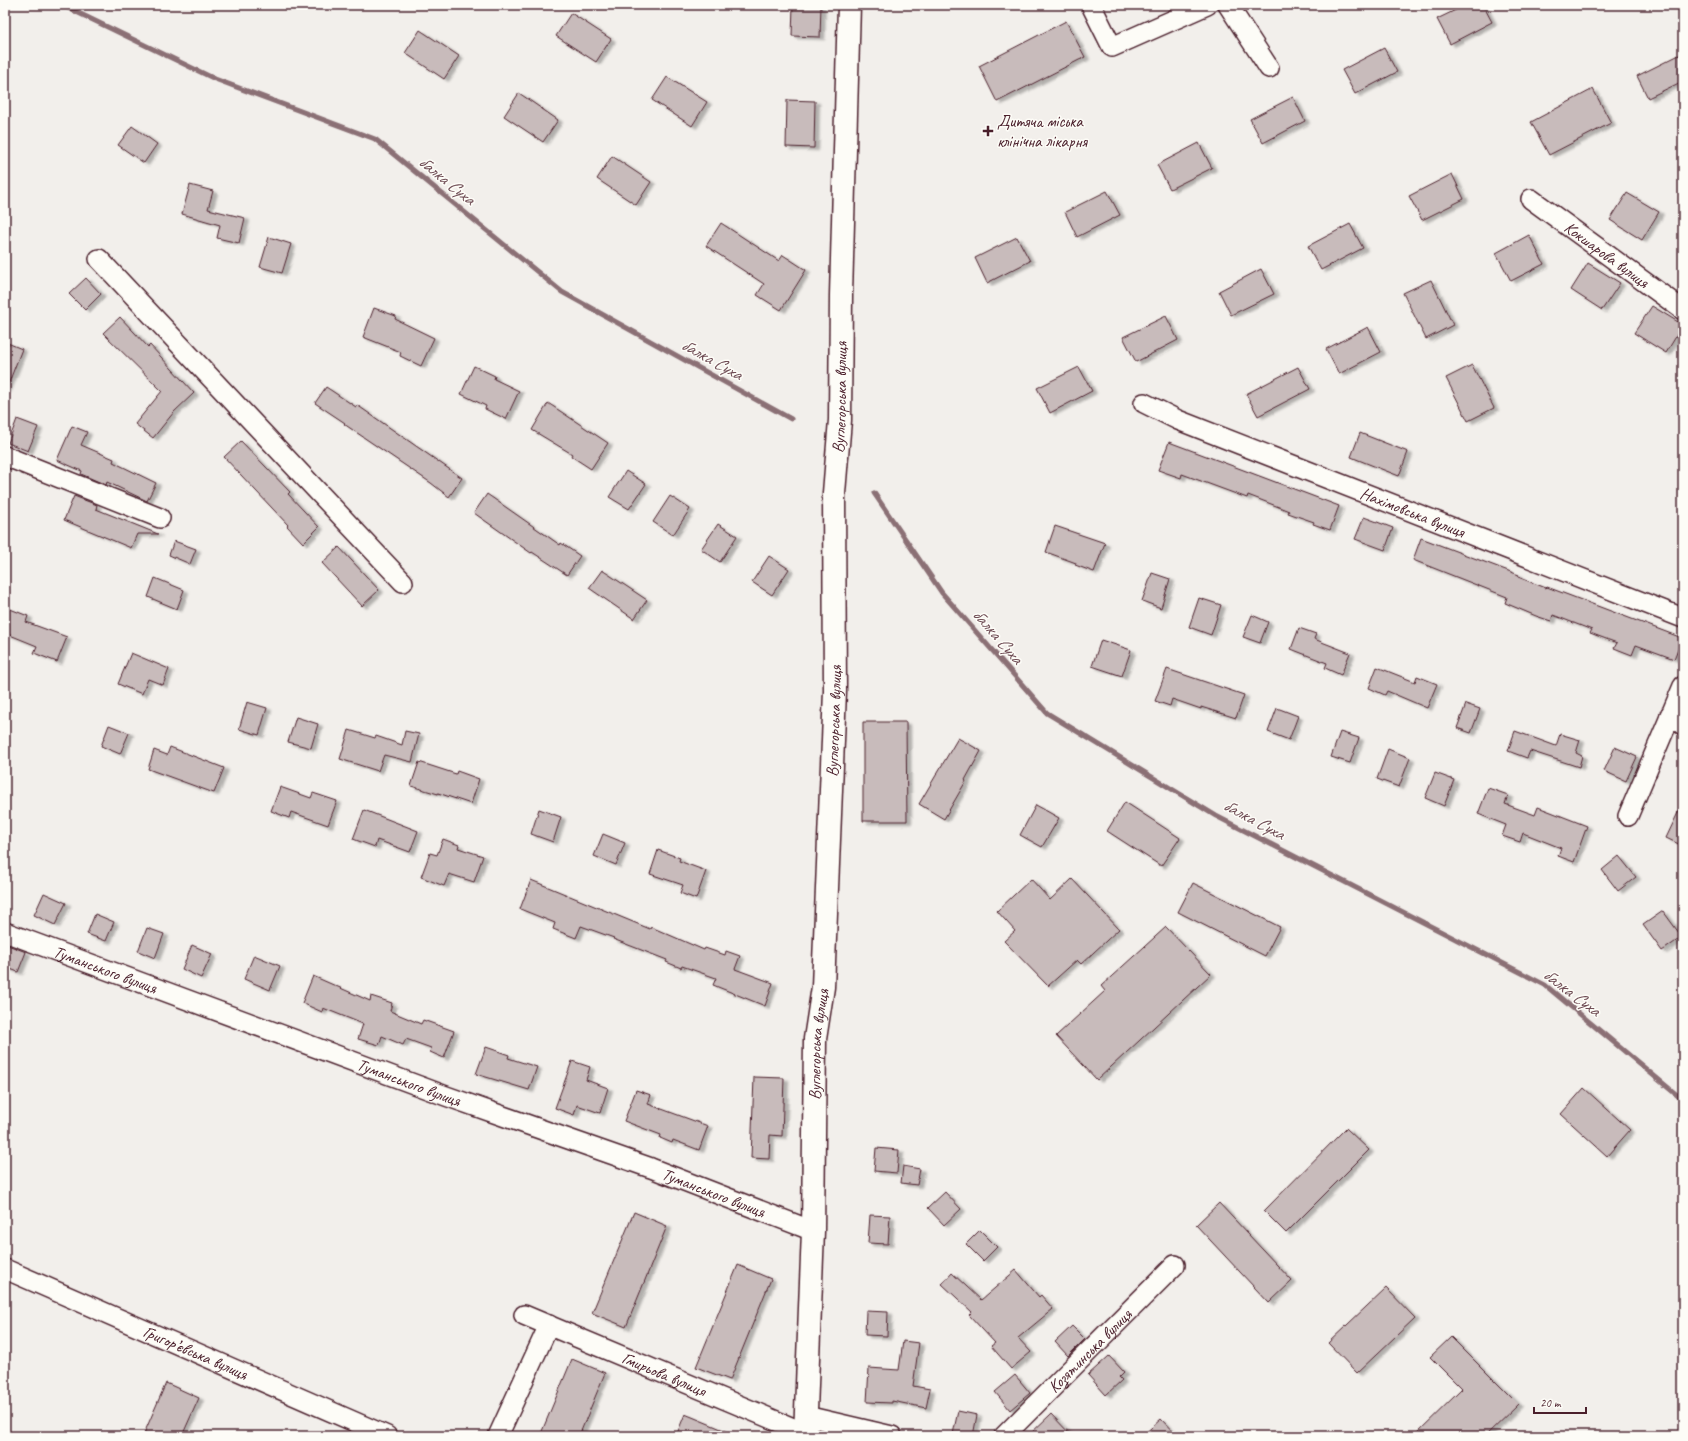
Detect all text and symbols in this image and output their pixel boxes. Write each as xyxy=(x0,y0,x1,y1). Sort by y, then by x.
place label: Дитяча міська клінічна лікарня xyxy=(997,111,1088,152)
marker: Дитяча міська клінічна лікарня xyxy=(982,125,994,137)
water label: балка Суха xyxy=(414,151,481,211)
street label: Кокшарова вулиця xyxy=(1560,217,1654,293)
water label: балка Суха xyxy=(678,333,748,386)
street label: Вуглегорська вулиця xyxy=(827,341,852,454)
street label: Нахімовська вулиця xyxy=(1357,483,1469,543)
water label: балка Суха xyxy=(968,604,1029,670)
street label: Вуглегорська вулиця xyxy=(822,664,846,777)
water label: балка Суха xyxy=(1220,794,1290,845)
street label: Туманського вулиця xyxy=(50,941,161,999)
water label: балка Суха xyxy=(1539,963,1607,1022)
street label: Вуглегорська вулиця xyxy=(804,987,834,1100)
street label: Туманського вулиця xyxy=(354,1054,464,1112)
street label: Туманського вулиця xyxy=(659,1163,769,1223)
street label: Козятинська вулиця xyxy=(1043,1304,1137,1397)
street label: Григор’євська вулиця xyxy=(140,1321,251,1385)
street label: Гмирьова вулиця xyxy=(619,1347,710,1402)
scale bar xyxy=(1534,1389,1586,1415)
text: 20 m xyxy=(1540,1395,1562,1411)

